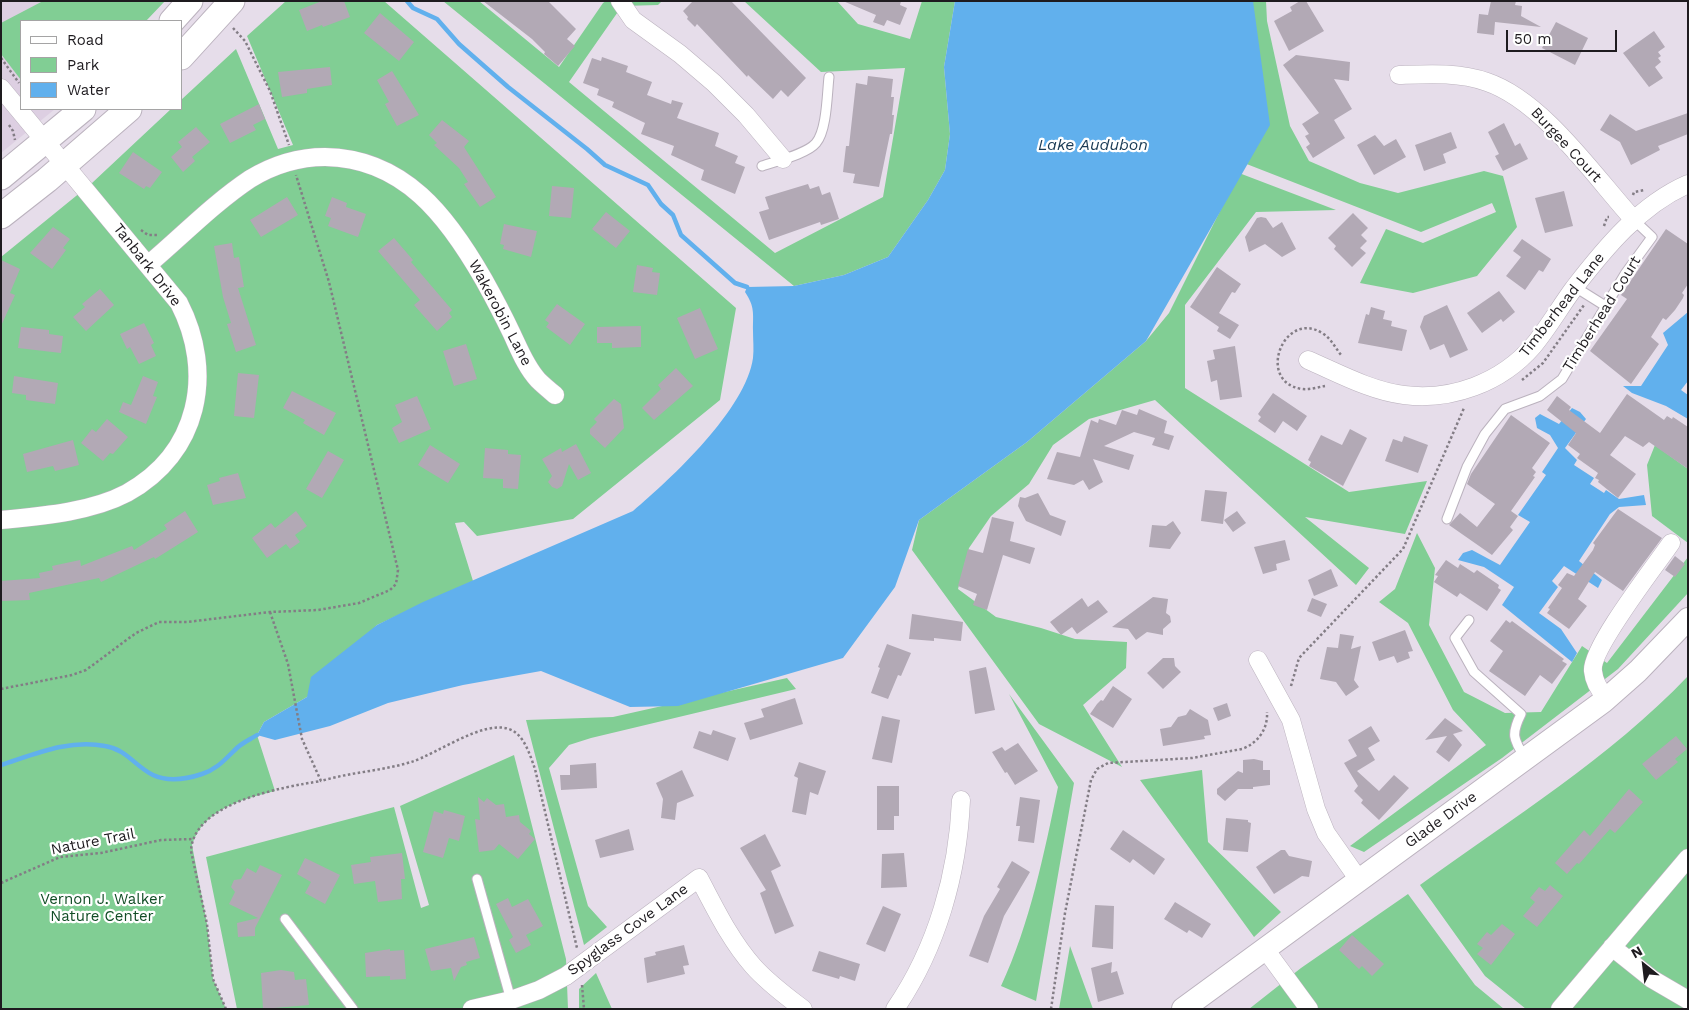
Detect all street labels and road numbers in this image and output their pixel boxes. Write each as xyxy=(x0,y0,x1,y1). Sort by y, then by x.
street label: Burgee Court xyxy=(1527,104,1605,186)
street label: Tanbark Drive xyxy=(109,220,185,310)
street label: Timberhead Lane xyxy=(1516,249,1608,361)
street label: Timberhead Court xyxy=(1559,253,1645,375)
street label: Wakerobin Lane xyxy=(465,257,535,369)
street label: Glade Drive xyxy=(1402,788,1480,852)
street label: Nature Trail xyxy=(49,825,137,859)
street label: Spyglass Cove Lane xyxy=(564,880,692,980)

